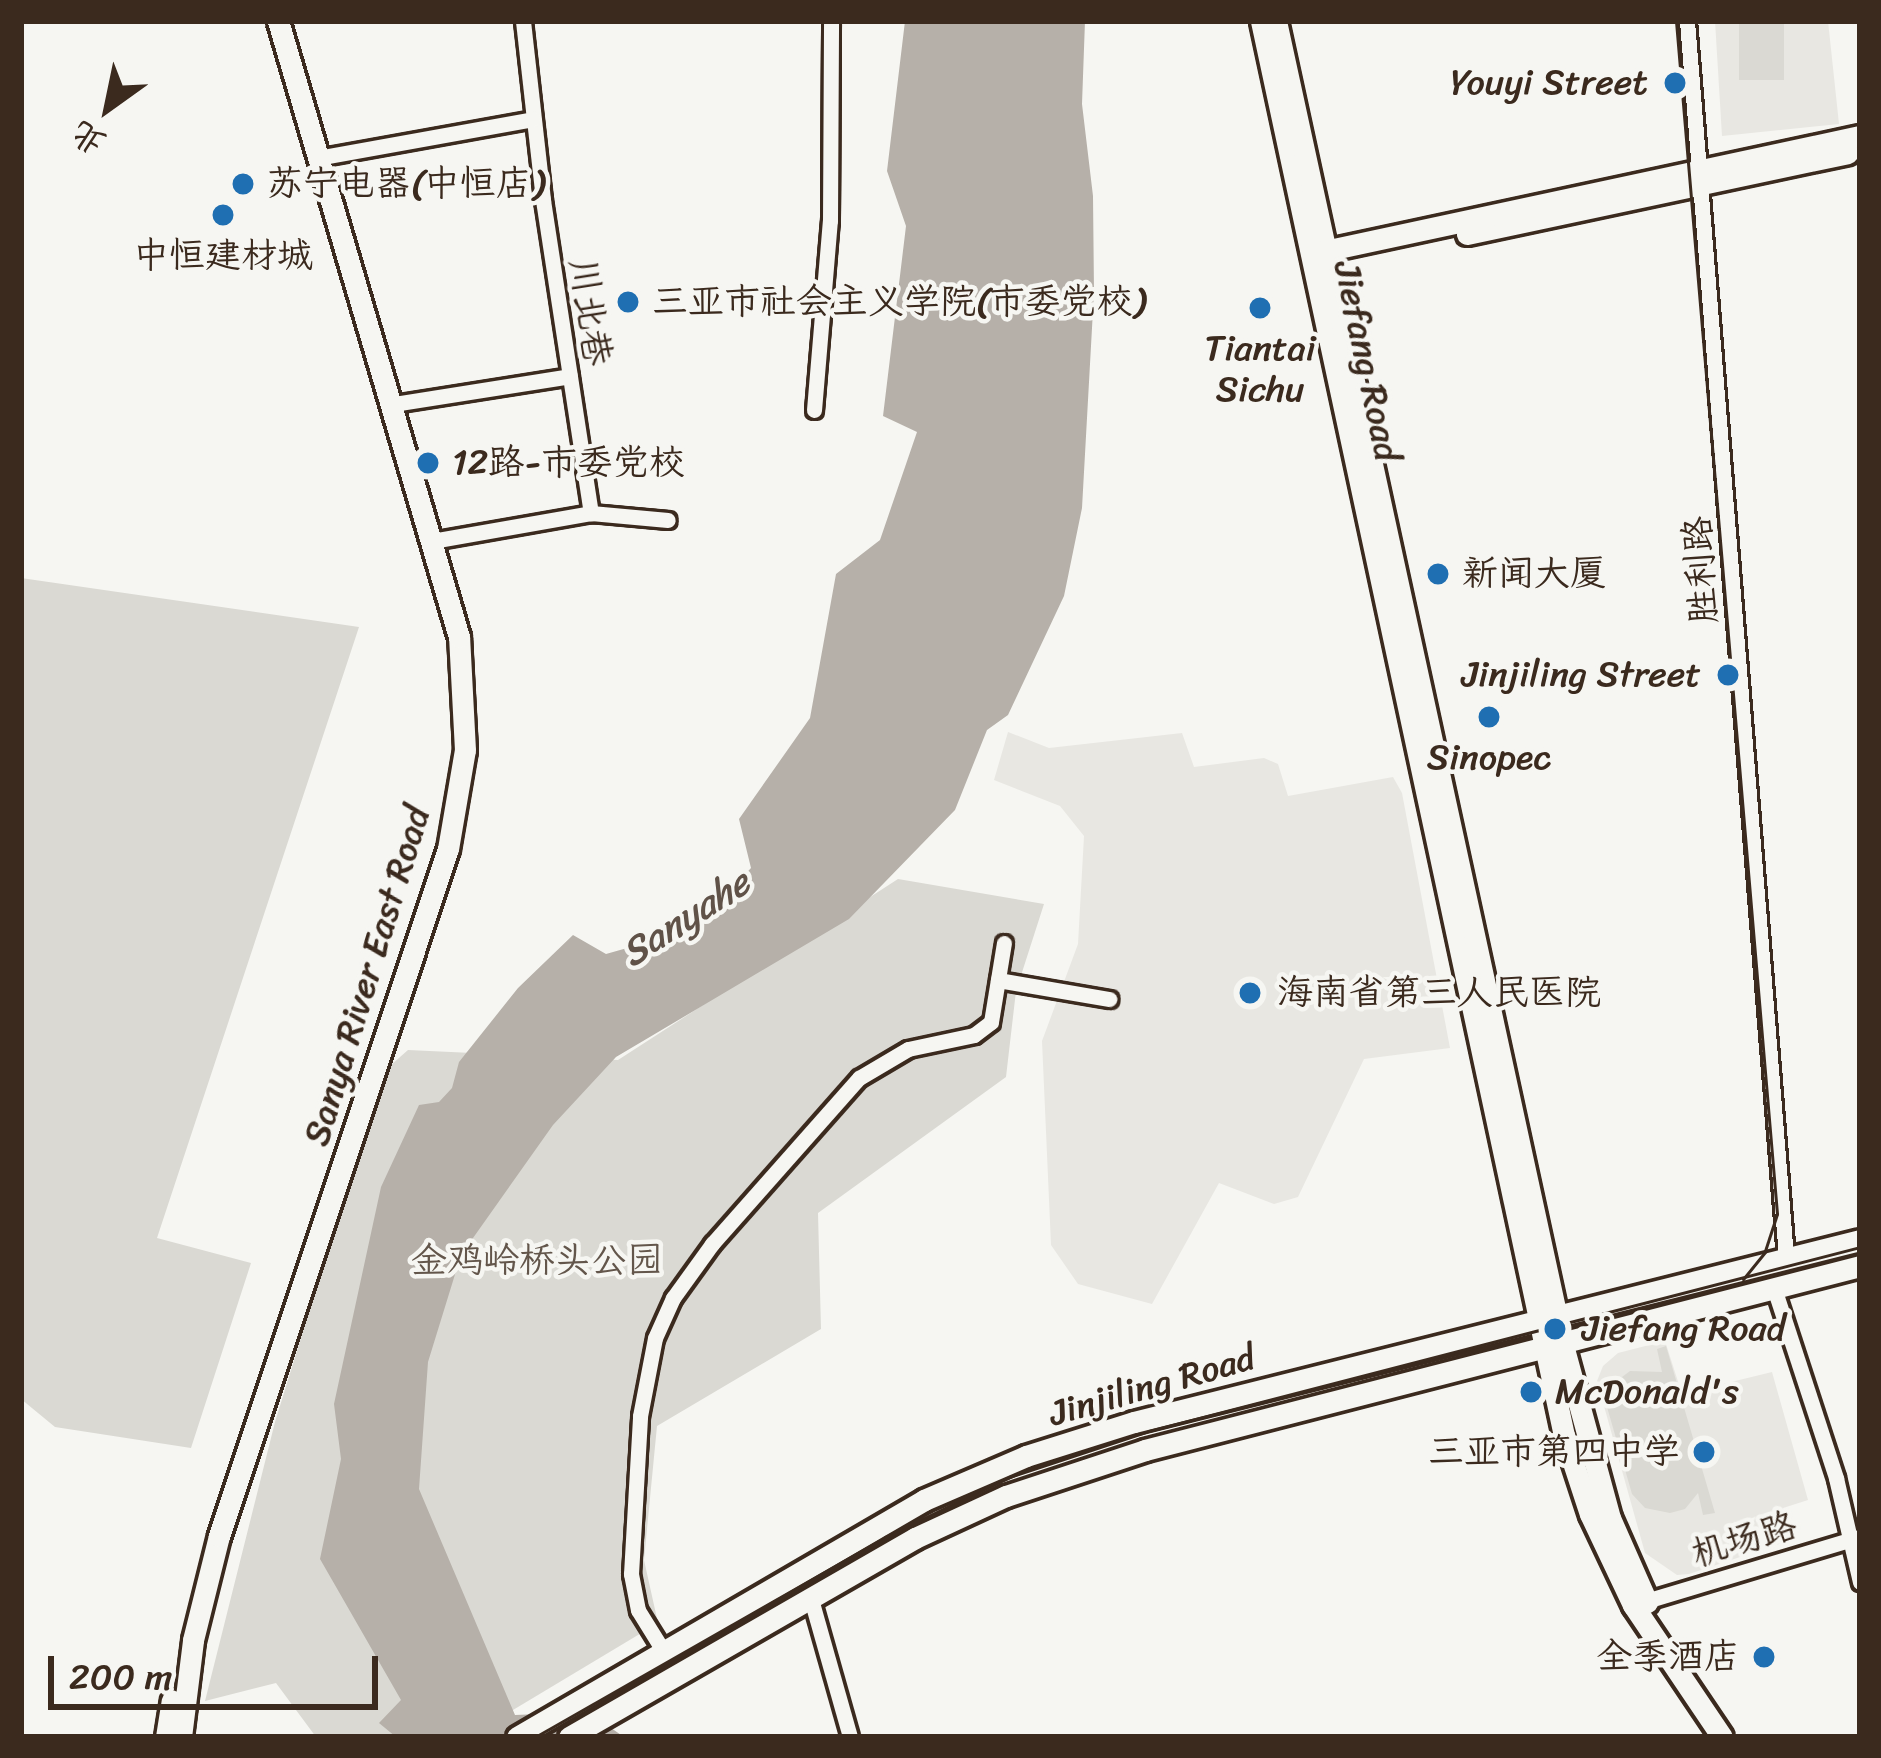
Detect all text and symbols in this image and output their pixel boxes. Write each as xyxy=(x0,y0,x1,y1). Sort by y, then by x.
north arrow xyxy=(48,48,168,168)
place label: Youyi Street xyxy=(1452,61,1648,105)
marker: Youyi Street xyxy=(1659,67,1691,99)
text: 北 xyxy=(59,105,118,172)
place label: 苏宁电器(中恒店) xyxy=(267,162,544,206)
marker: 苏宁电器(中恒店) xyxy=(230,171,256,197)
marker: 中恒建材城 xyxy=(210,202,236,228)
place label: 中恒建材城 xyxy=(133,234,313,278)
street label: 川北巷 xyxy=(560,255,620,369)
street label: Jiefang Road xyxy=(1325,257,1409,465)
place label: 三亚市社会主义学院(市委党校) xyxy=(652,280,1145,324)
marker: 三亚市社会主义学院(市委党校) xyxy=(615,289,641,315)
marker: Tiantai Sichu xyxy=(1247,295,1273,321)
place label: Tiantai Sichu xyxy=(1204,326,1316,411)
place label: 12路-市委党校 xyxy=(452,441,685,485)
marker: 12路-市委党校 xyxy=(415,450,441,476)
street label: 胜利路 xyxy=(1676,515,1726,625)
place label: 新闻大厦 xyxy=(1462,552,1606,596)
marker: 新闻大厦 xyxy=(1425,561,1451,587)
place label: Jinjiling Street xyxy=(1461,653,1701,697)
marker: Jinjiling Street xyxy=(1712,659,1744,691)
marker: Sinopec xyxy=(1476,704,1502,730)
place label: Sinopec xyxy=(1427,736,1551,780)
street label: Sanya River East Road xyxy=(295,800,439,1152)
water label: Sanyahe xyxy=(612,859,758,977)
place label: 海南省第三人民医院 xyxy=(1277,971,1601,1015)
marker: 海南省第三人民医院 xyxy=(1234,977,1266,1009)
park label: 金鸡岭桥头公园 xyxy=(411,1239,663,1283)
place label: Jiefang Road xyxy=(1582,1307,1785,1351)
marker: Jiefang Road xyxy=(1539,1313,1571,1345)
street label: Jinjiling Road xyxy=(1044,1336,1260,1436)
place label: McDonald's xyxy=(1555,1370,1739,1414)
marker: McDonald's xyxy=(1518,1379,1544,1405)
place label: 三亚市第四中学 xyxy=(1428,1430,1680,1474)
marker: 三亚市第四中学 xyxy=(1691,1439,1717,1465)
street label: 机场路 xyxy=(1686,1504,1802,1576)
scale bar xyxy=(54,1632,384,1706)
place label: 全季酒店 xyxy=(1596,1635,1740,1679)
marker: 全季酒店 xyxy=(1751,1644,1777,1670)
text: 200 m xyxy=(69,1645,172,1709)

